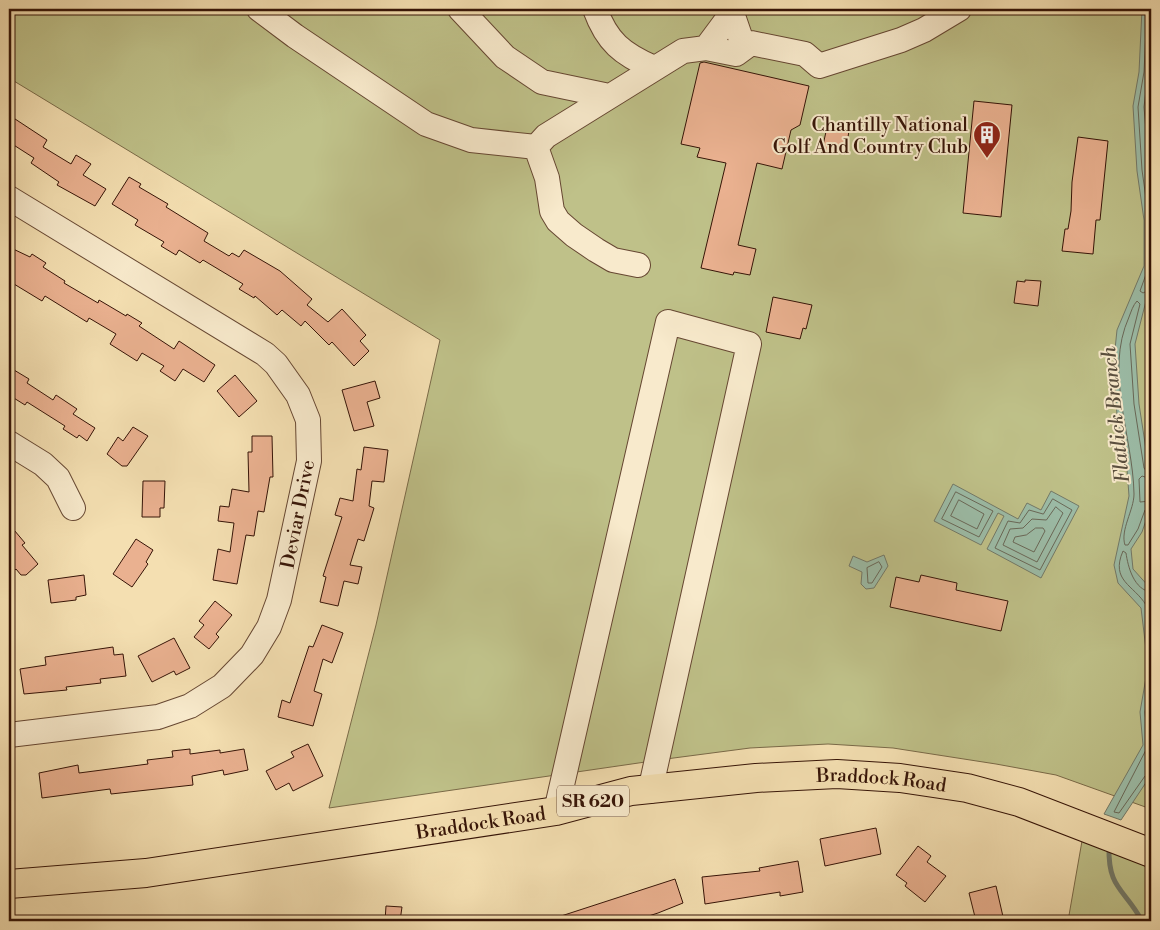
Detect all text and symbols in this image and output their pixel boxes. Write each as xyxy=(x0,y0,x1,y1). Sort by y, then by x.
place label: Chantilly National Golf And Country Club xyxy=(773,113,968,159)
building icon: Chantilly National Golf And Country Club xyxy=(972,120,1002,159)
water label: Flatlick Branch xyxy=(1097,344,1136,484)
street label: Deviar Drive xyxy=(276,458,320,571)
street label: Braddock Road xyxy=(815,763,948,798)
road number: SR 620 xyxy=(557,786,629,816)
street label: Braddock Road xyxy=(413,802,548,845)

